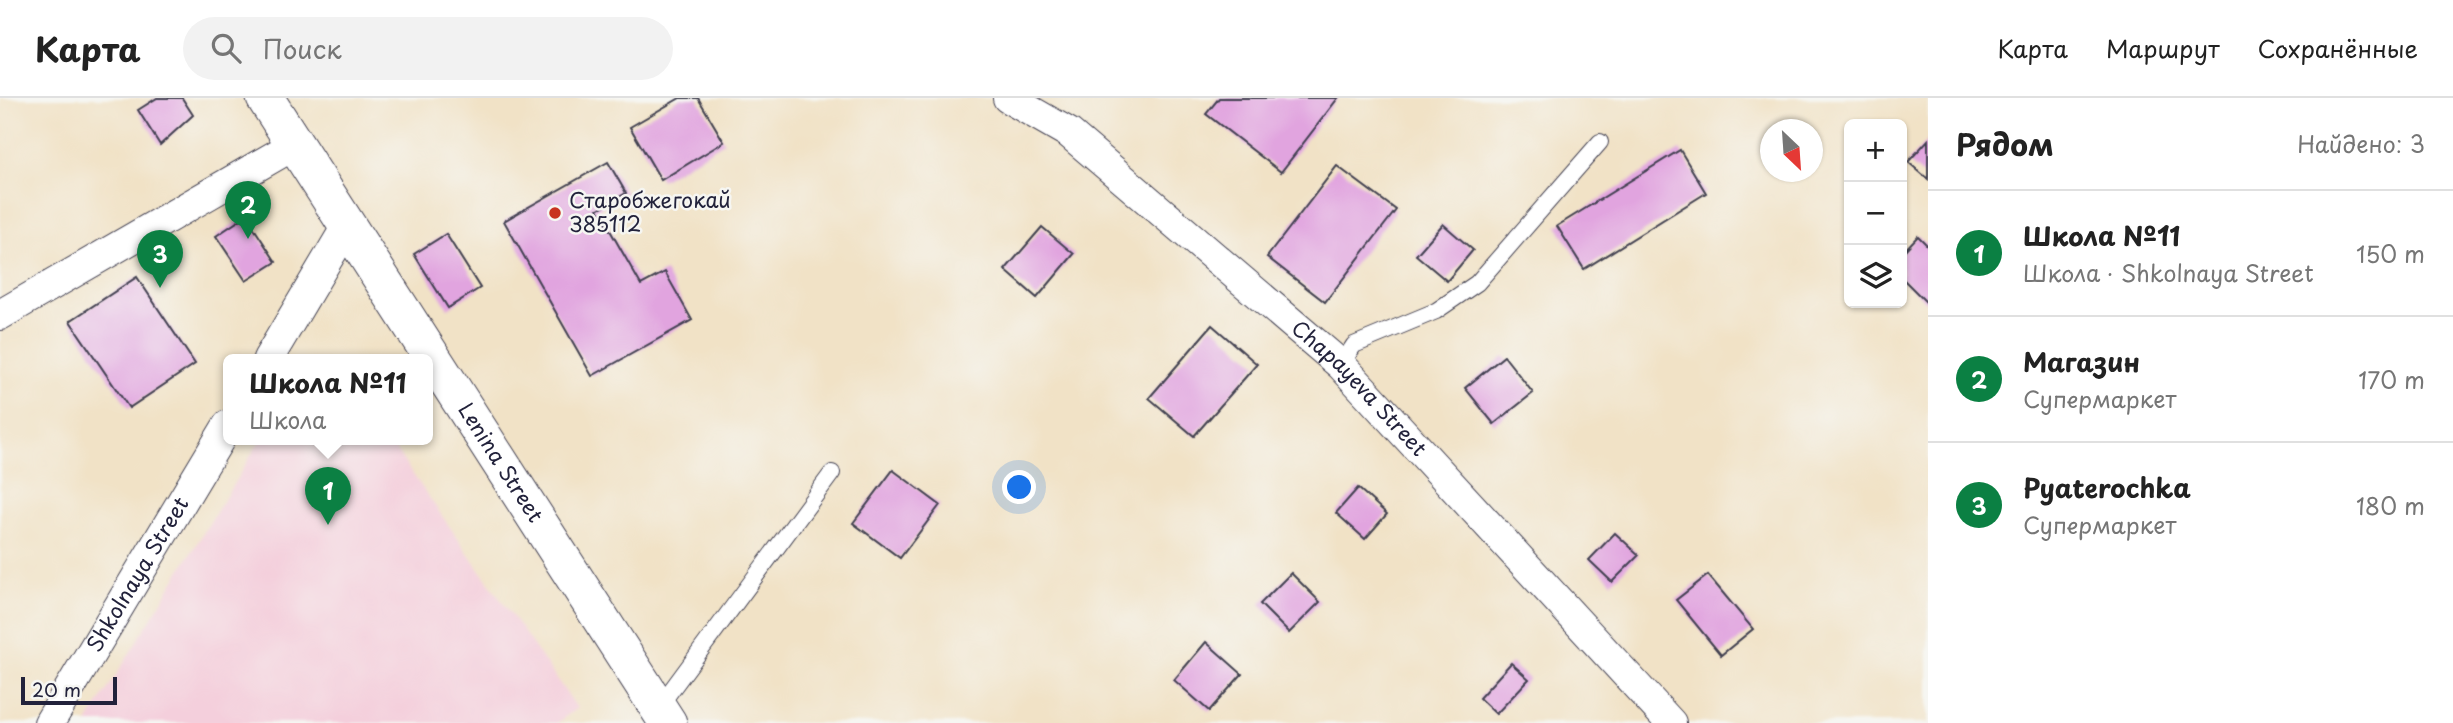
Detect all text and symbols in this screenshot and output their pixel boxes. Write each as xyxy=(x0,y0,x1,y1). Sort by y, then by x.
search box xyxy=(183,17,673,80)
text: Карта xyxy=(35,23,141,73)
icon: search xyxy=(207,29,245,67)
text: Поиск xyxy=(263,29,342,68)
text: Карта xyxy=(1997,30,2068,66)
text: Маршрут xyxy=(2106,30,2220,66)
text: Сохранённые xyxy=(2258,30,2418,66)
north arrow xyxy=(1760,119,1823,182)
map controls xyxy=(1844,119,1907,308)
button: + xyxy=(1844,119,1907,182)
text: Рядом xyxy=(1956,121,2054,166)
text: Найдено: 3 xyxy=(2297,126,2425,161)
pin: 2 xyxy=(225,181,271,239)
button: − xyxy=(1844,182,1907,245)
place label: Старобжегокай 385112 xyxy=(569,183,731,239)
marker: Старобжегокай 385112 xyxy=(547,205,563,221)
text: Школа №11 xyxy=(2023,216,2180,255)
pin: 3 xyxy=(137,230,183,288)
text: 1 xyxy=(1974,236,1985,271)
text: 150 m xyxy=(2356,236,2425,271)
button: layers xyxy=(1844,245,1907,308)
text: Школа · Shkolnaya Street xyxy=(2023,255,2314,290)
street label: Chapayeva Street xyxy=(1285,311,1435,463)
text: Магазин xyxy=(2023,342,2140,381)
popup xyxy=(223,354,433,445)
text: 2 xyxy=(1971,362,1987,397)
text: 170 m xyxy=(2358,362,2425,397)
text: Школа №11 xyxy=(249,363,407,402)
text: Супермаркет xyxy=(2023,381,2177,416)
street label: Lenina Street xyxy=(451,395,552,528)
text: Школа xyxy=(249,402,326,437)
pin: 1 xyxy=(305,467,351,525)
text: Pyaterochka xyxy=(2023,468,2191,507)
your location xyxy=(1002,470,1036,504)
text: 3 xyxy=(1971,488,1987,523)
text: 180 m xyxy=(2356,488,2425,523)
street label: Shkolnaya Street xyxy=(77,490,195,657)
text: Супермаркет xyxy=(2023,507,2177,542)
scale bar xyxy=(21,674,117,706)
text: 20 m xyxy=(32,675,81,703)

